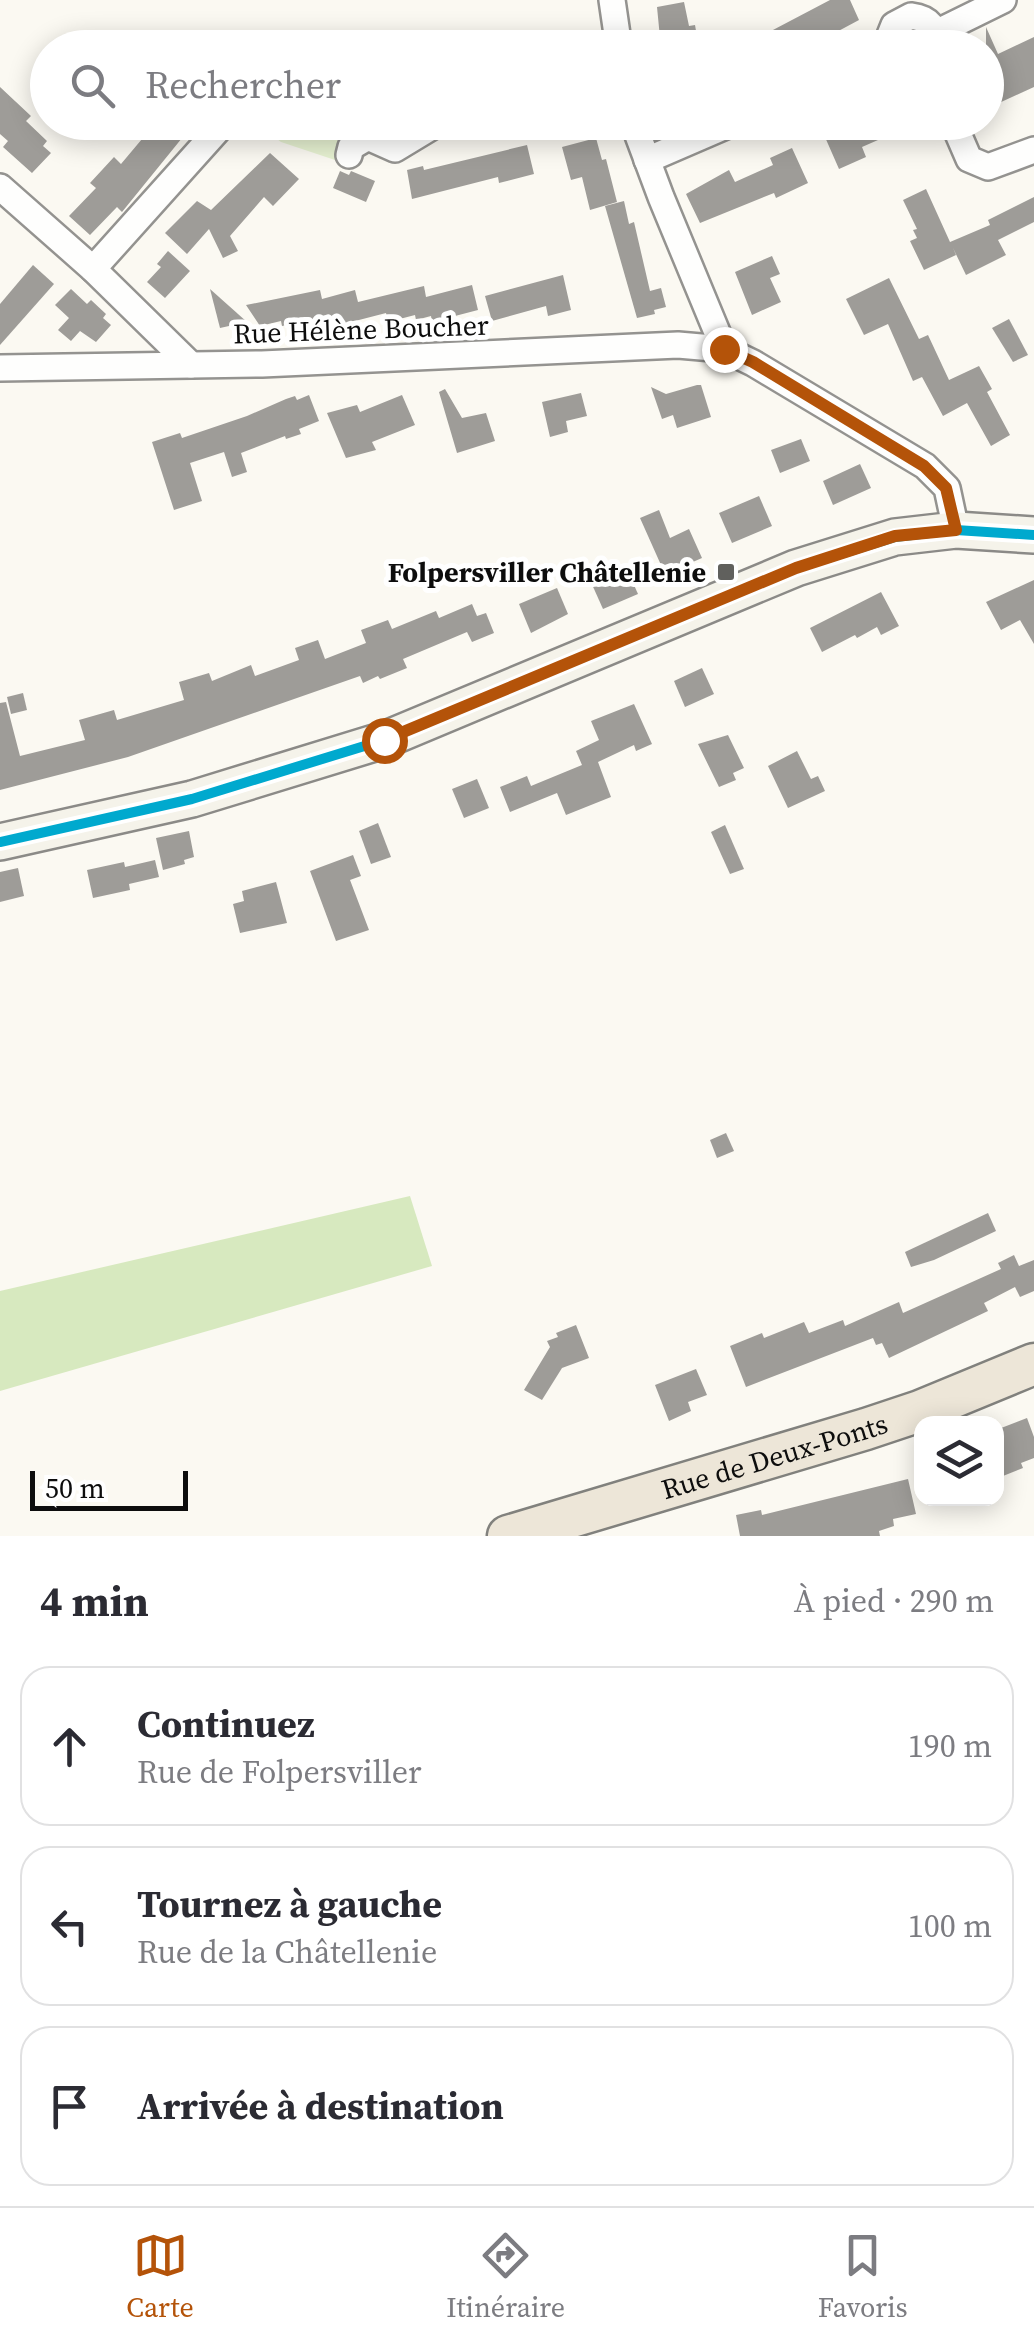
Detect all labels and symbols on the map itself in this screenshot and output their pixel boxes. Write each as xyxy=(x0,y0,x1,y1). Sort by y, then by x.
street label: Rue Hélène Boucher xyxy=(233,306,490,352)
route end xyxy=(702,327,748,373)
place label: Folpersviller Châtellenie xyxy=(388,553,706,591)
marker: Folpersviller Châtellenie xyxy=(715,561,737,583)
route start xyxy=(362,718,408,764)
street label: Rue de Deux-Ponts xyxy=(657,1404,892,1508)
scale bar xyxy=(30,1466,188,1510)

